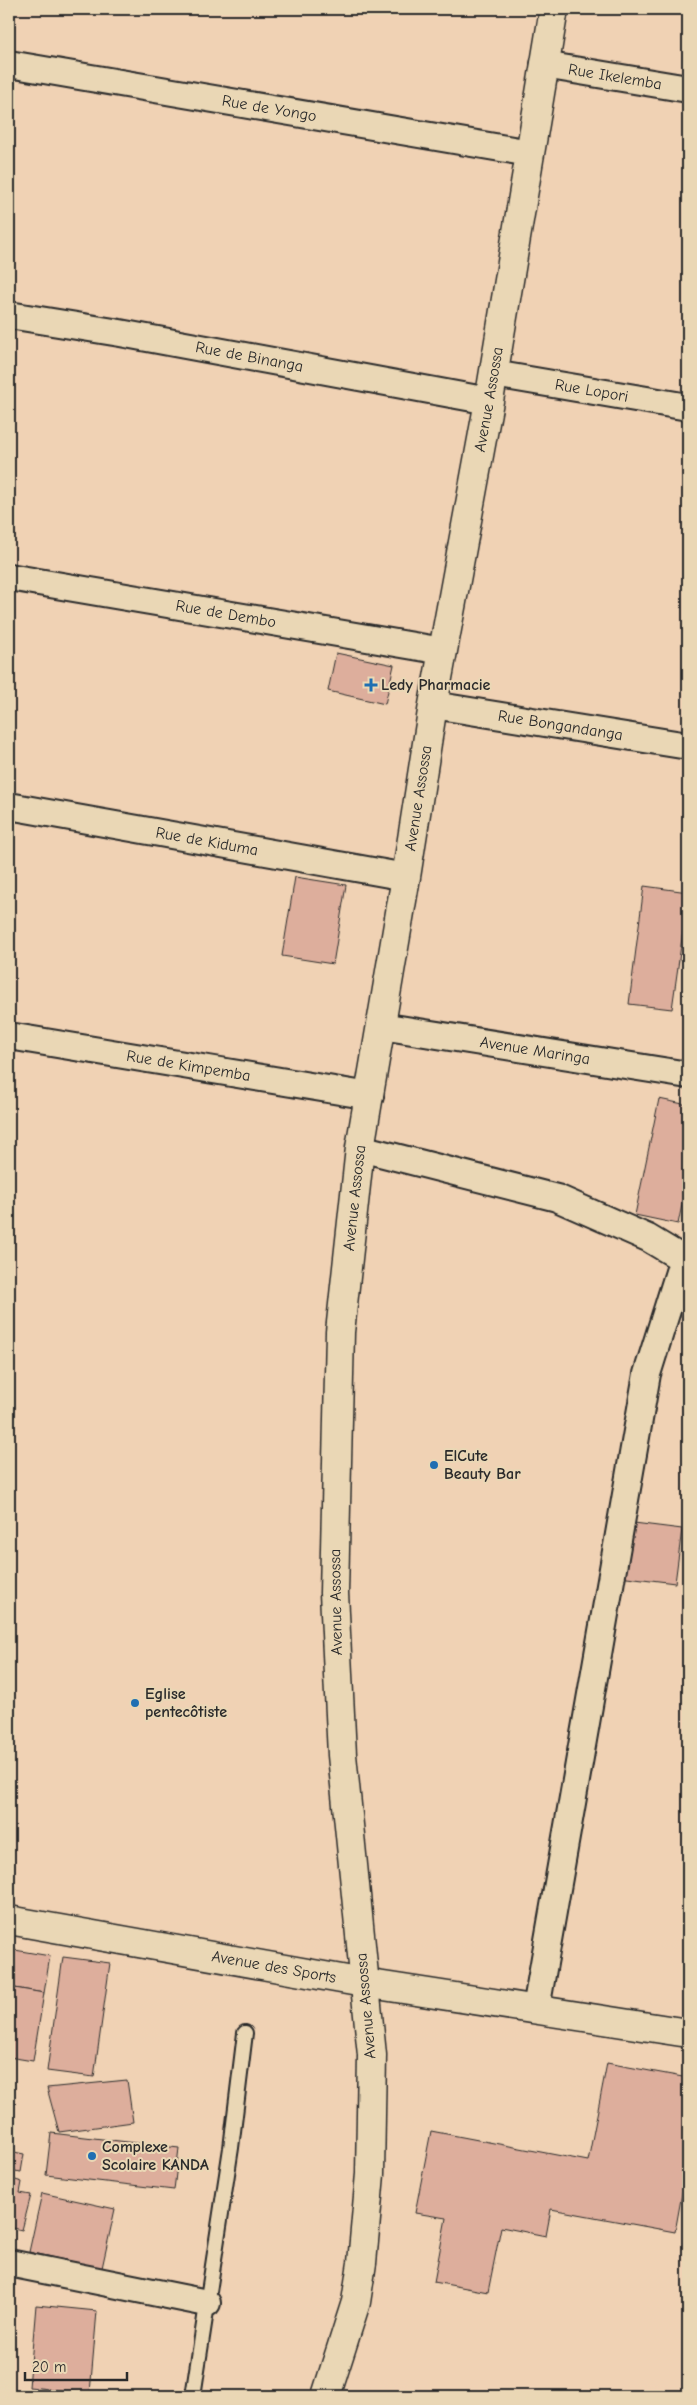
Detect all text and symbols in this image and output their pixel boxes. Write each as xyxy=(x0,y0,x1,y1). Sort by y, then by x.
street label: Rue Ikelemba xyxy=(567,60,663,93)
street label: Rue de Yongo xyxy=(220,92,318,125)
street label: Rue de Binanga xyxy=(194,338,305,376)
street label: Avenue Assossa xyxy=(471,345,507,454)
street label: Rue Lopori xyxy=(553,375,630,406)
street label: Rue de Dembo xyxy=(174,597,277,631)
place label: Ledy Pharmacie xyxy=(381,676,491,694)
marker: Ledy Pharmacie xyxy=(365,679,377,691)
street label: Rue Bongandanga xyxy=(497,707,624,744)
street label: Avenue Assossa xyxy=(401,744,436,852)
street label: Rue de Kiduma xyxy=(154,823,260,859)
street label: Avenue Maringa xyxy=(479,1033,591,1068)
street label: Rue de Kimpemba xyxy=(125,1047,252,1085)
street label: Avenue Assossa xyxy=(340,1144,369,1252)
place label: ElCute Beauty Bar xyxy=(444,1447,521,1483)
marker: ElCute Beauty Bar xyxy=(428,1459,440,1471)
street label: Avenue Assossa xyxy=(326,1549,346,1655)
place label: Eglise pentecôtiste xyxy=(145,1685,227,1721)
marker: Eglise pentecôtiste xyxy=(129,1697,141,1709)
street label: Avenue des Sports xyxy=(210,1947,338,1987)
street label: Avenue Assossa xyxy=(352,1952,380,2060)
place label: Complexe Scolaire KANDA xyxy=(102,2138,209,2174)
marker: Complexe Scolaire KANDA xyxy=(86,2150,98,2162)
scale bar xyxy=(25,2350,128,2382)
text: 20 m xyxy=(32,2358,66,2376)

